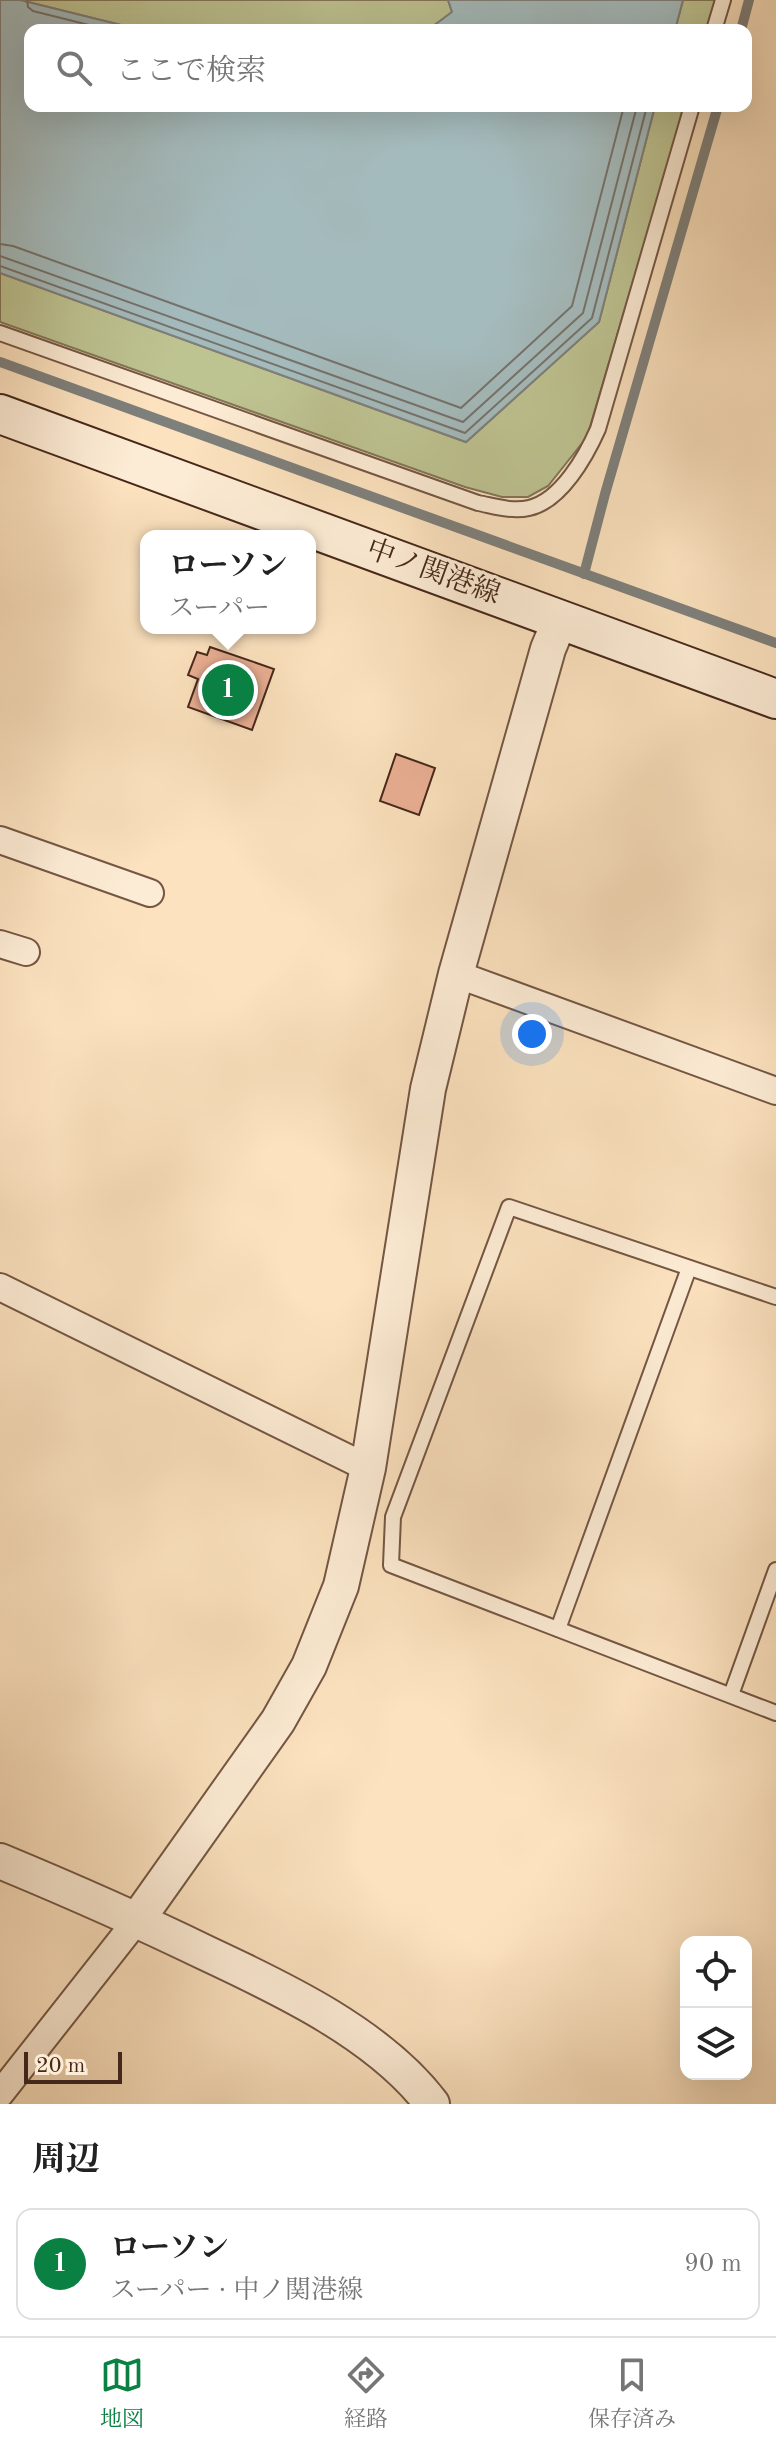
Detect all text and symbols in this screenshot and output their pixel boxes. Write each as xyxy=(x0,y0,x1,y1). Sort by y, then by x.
search box xyxy=(24,24,752,112)
icon: search xyxy=(52,46,96,90)
text: ここで検索 xyxy=(116,57,266,87)
popup xyxy=(140,530,316,634)
street label: 中ノ関港線 xyxy=(362,533,505,610)
text: ローソン xyxy=(169,552,287,582)
text: スーパー xyxy=(169,596,270,622)
pin: 1 xyxy=(202,660,254,720)
your location xyxy=(512,1014,552,1054)
map controls xyxy=(680,1936,752,2080)
button: locate xyxy=(680,1936,752,2008)
button: layers xyxy=(680,2008,752,2080)
scale bar xyxy=(24,2048,122,2084)
text: 20 m xyxy=(36,2055,85,2077)
text: 周辺 xyxy=(32,2144,100,2178)
text: ローソン xyxy=(110,2234,229,2264)
text: 1 xyxy=(52,2251,68,2277)
text: 90 m xyxy=(684,2251,742,2277)
text: スーパー · 中ノ関港線 xyxy=(110,2278,363,2304)
tab: 地図 xyxy=(100,2353,144,2434)
tab: 経路 xyxy=(344,2353,388,2434)
tab: 保存済み xyxy=(588,2353,676,2434)

